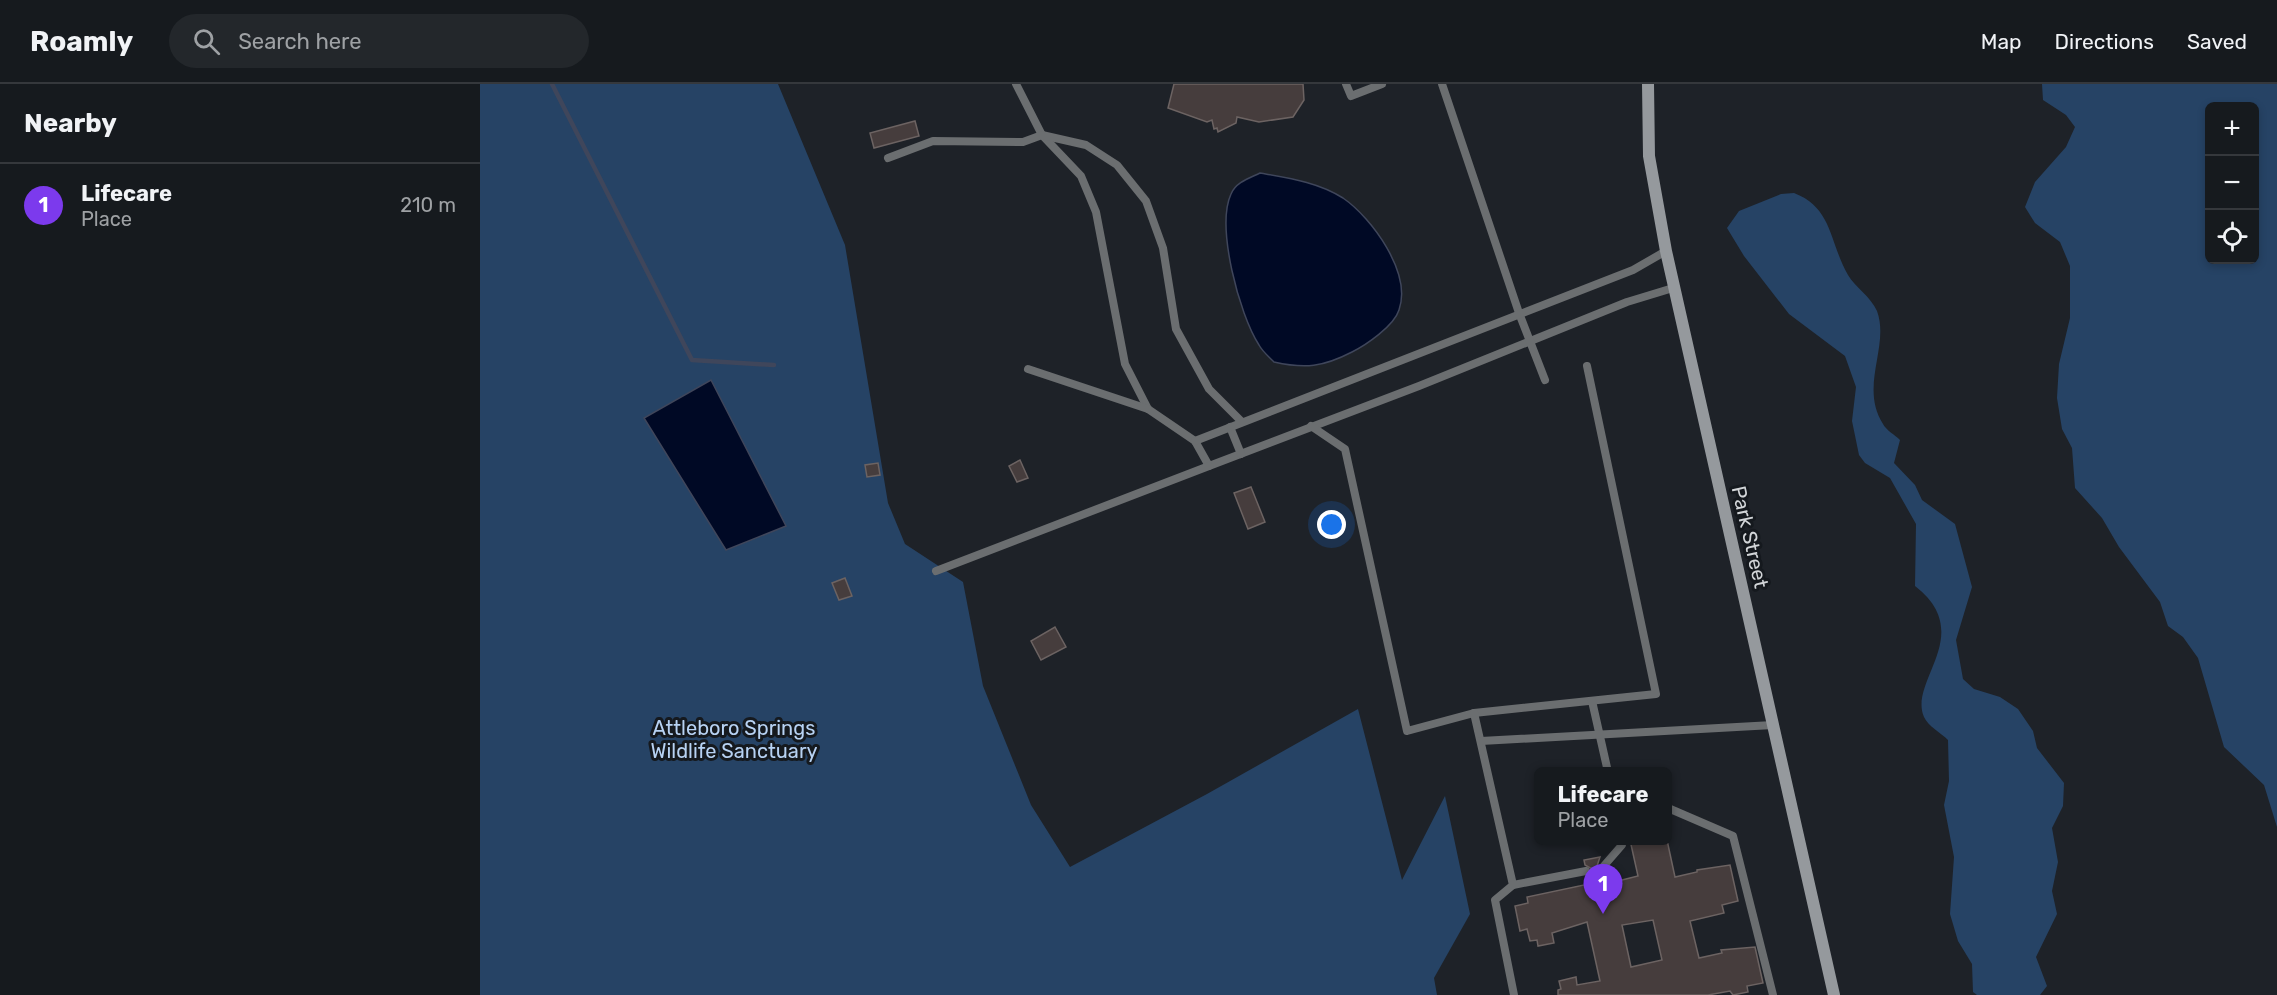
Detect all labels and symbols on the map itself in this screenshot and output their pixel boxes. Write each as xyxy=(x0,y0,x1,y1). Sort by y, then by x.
street label: Park Street xyxy=(1727,484,1773,591)
your location xyxy=(1317,510,1346,539)
park label: Attleboro Springs Wildlife Sanctuary xyxy=(650,716,818,763)
pin: 1 xyxy=(1584,864,1622,914)

